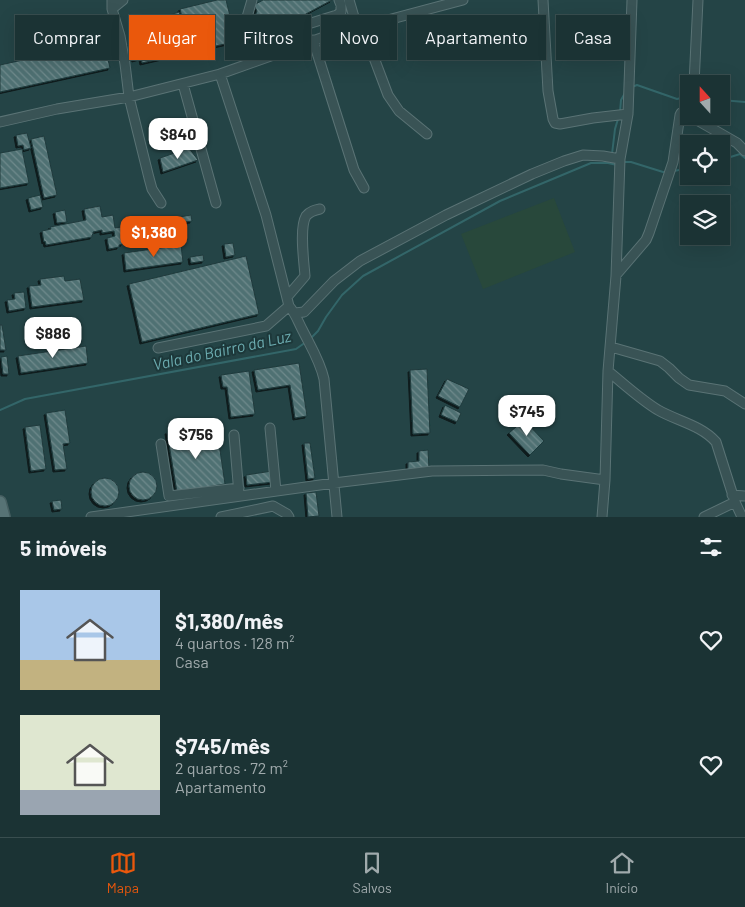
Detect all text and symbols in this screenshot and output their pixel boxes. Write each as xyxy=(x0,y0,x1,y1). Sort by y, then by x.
chip: Comprar xyxy=(15,15,119,60)
chip: Alugar xyxy=(129,15,215,60)
chip: Filtros xyxy=(225,15,311,60)
chip: Novo xyxy=(321,15,397,60)
chip: Apartamento xyxy=(407,15,546,60)
chip: Casa xyxy=(556,15,630,60)
north arrow xyxy=(680,75,730,125)
map controls xyxy=(680,75,730,245)
pin: $840 xyxy=(148,118,208,160)
text: $840 xyxy=(160,124,196,143)
button: locate xyxy=(680,135,730,185)
button: layers xyxy=(680,195,730,245)
pin: $1,380 xyxy=(113,216,195,258)
text: $1,380 xyxy=(131,222,177,241)
pin: $886 xyxy=(23,316,83,359)
text: $886 xyxy=(35,323,71,342)
water label: Vala do Bairro da Luz xyxy=(151,325,294,373)
pin: $745 xyxy=(497,394,557,437)
text: $745 xyxy=(509,401,545,420)
pin: $756 xyxy=(166,418,226,460)
text: $756 xyxy=(179,424,213,443)
icon: filters xyxy=(697,533,725,561)
text: 5 imóveis xyxy=(20,535,107,560)
text: $1,380/mês xyxy=(175,608,283,633)
icon: home xyxy=(60,610,120,670)
icon: heart xyxy=(697,626,725,654)
text: 4 quartos · 128 m² xyxy=(175,633,295,652)
text: Casa xyxy=(175,652,209,671)
text: $745/mês xyxy=(175,733,270,758)
icon: home xyxy=(60,735,120,795)
icon: heart xyxy=(697,751,725,779)
text: 2 quartos · 72 m² xyxy=(175,758,288,777)
text: Apartamento xyxy=(175,777,266,796)
tab: Mapa xyxy=(107,849,139,896)
tab: Salvos xyxy=(353,849,392,896)
tab: Início xyxy=(606,849,638,896)

